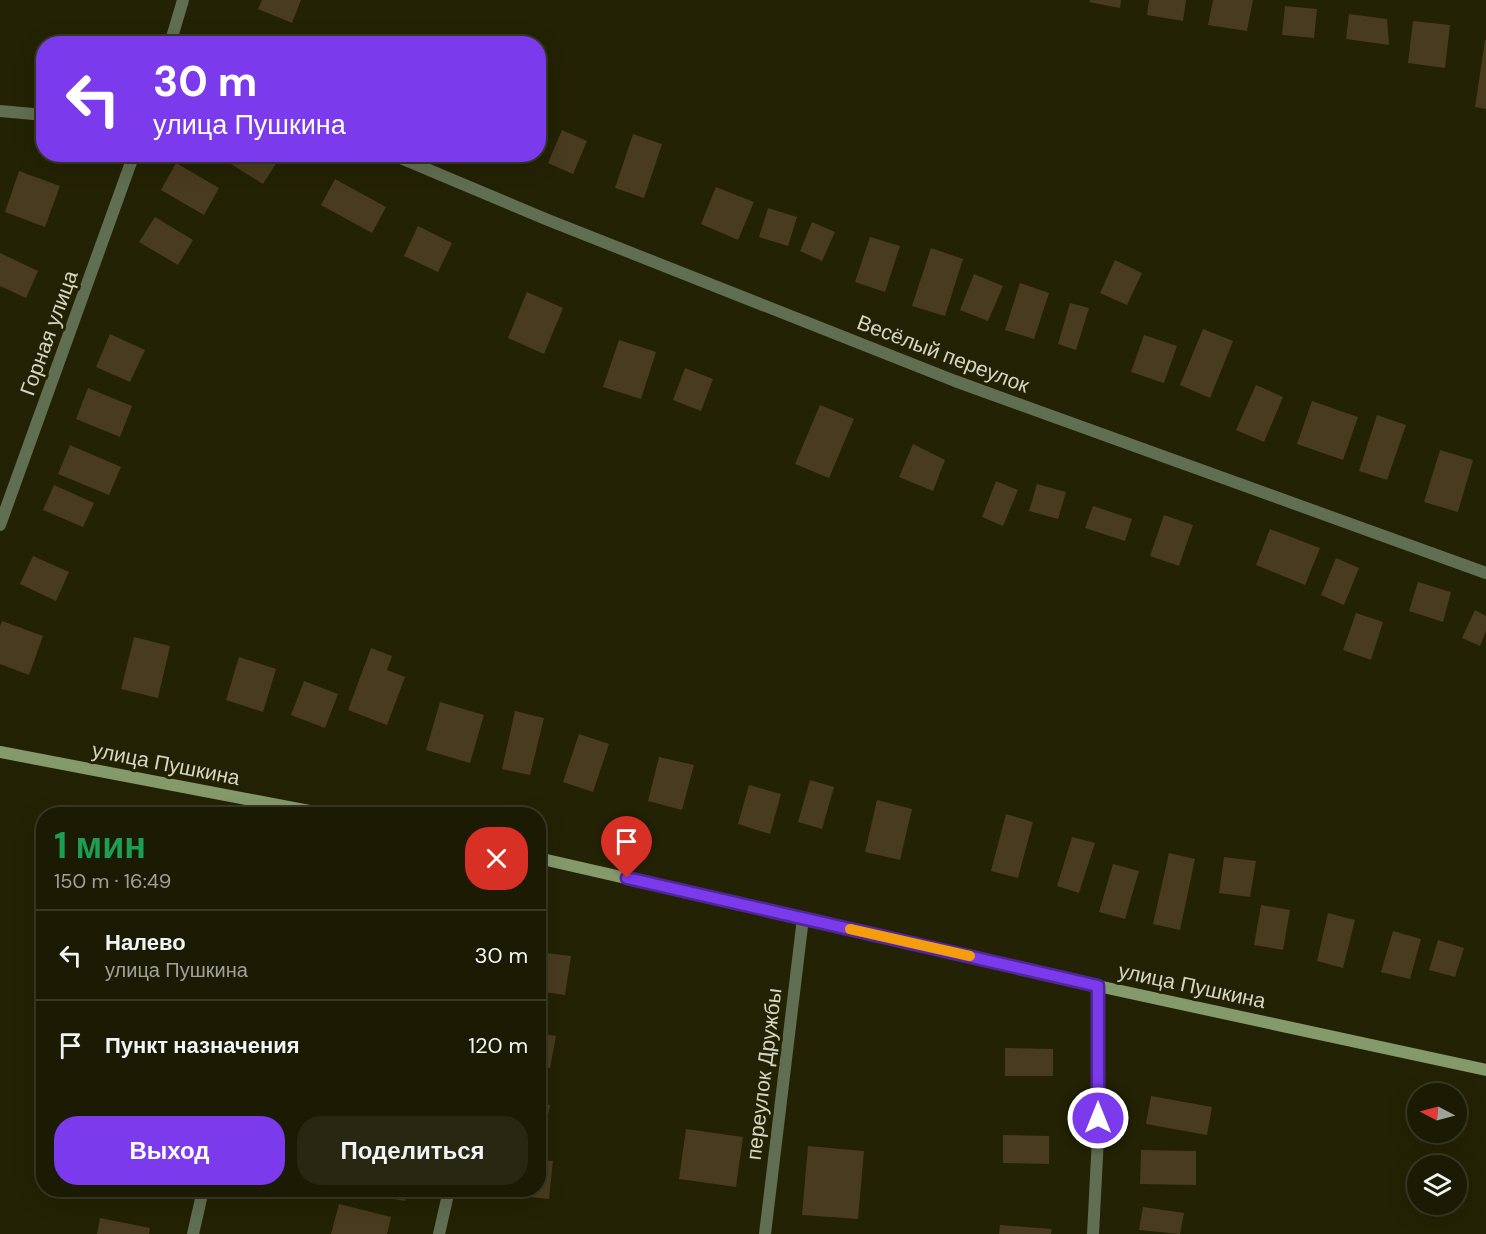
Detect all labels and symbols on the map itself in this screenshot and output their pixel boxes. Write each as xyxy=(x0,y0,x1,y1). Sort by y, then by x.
street label: Горная улица xyxy=(13,266,85,399)
street label: Весёлый переулок xyxy=(853,308,1034,400)
street label: улица Пушкина xyxy=(90,736,243,792)
pin xyxy=(601,816,652,878)
street label: улица Пушкина xyxy=(1116,957,1269,1015)
street label: переулок Дружбы xyxy=(740,986,788,1162)
north arrow xyxy=(1407,1083,1467,1143)
position arrow xyxy=(1066,1086,1130,1150)

